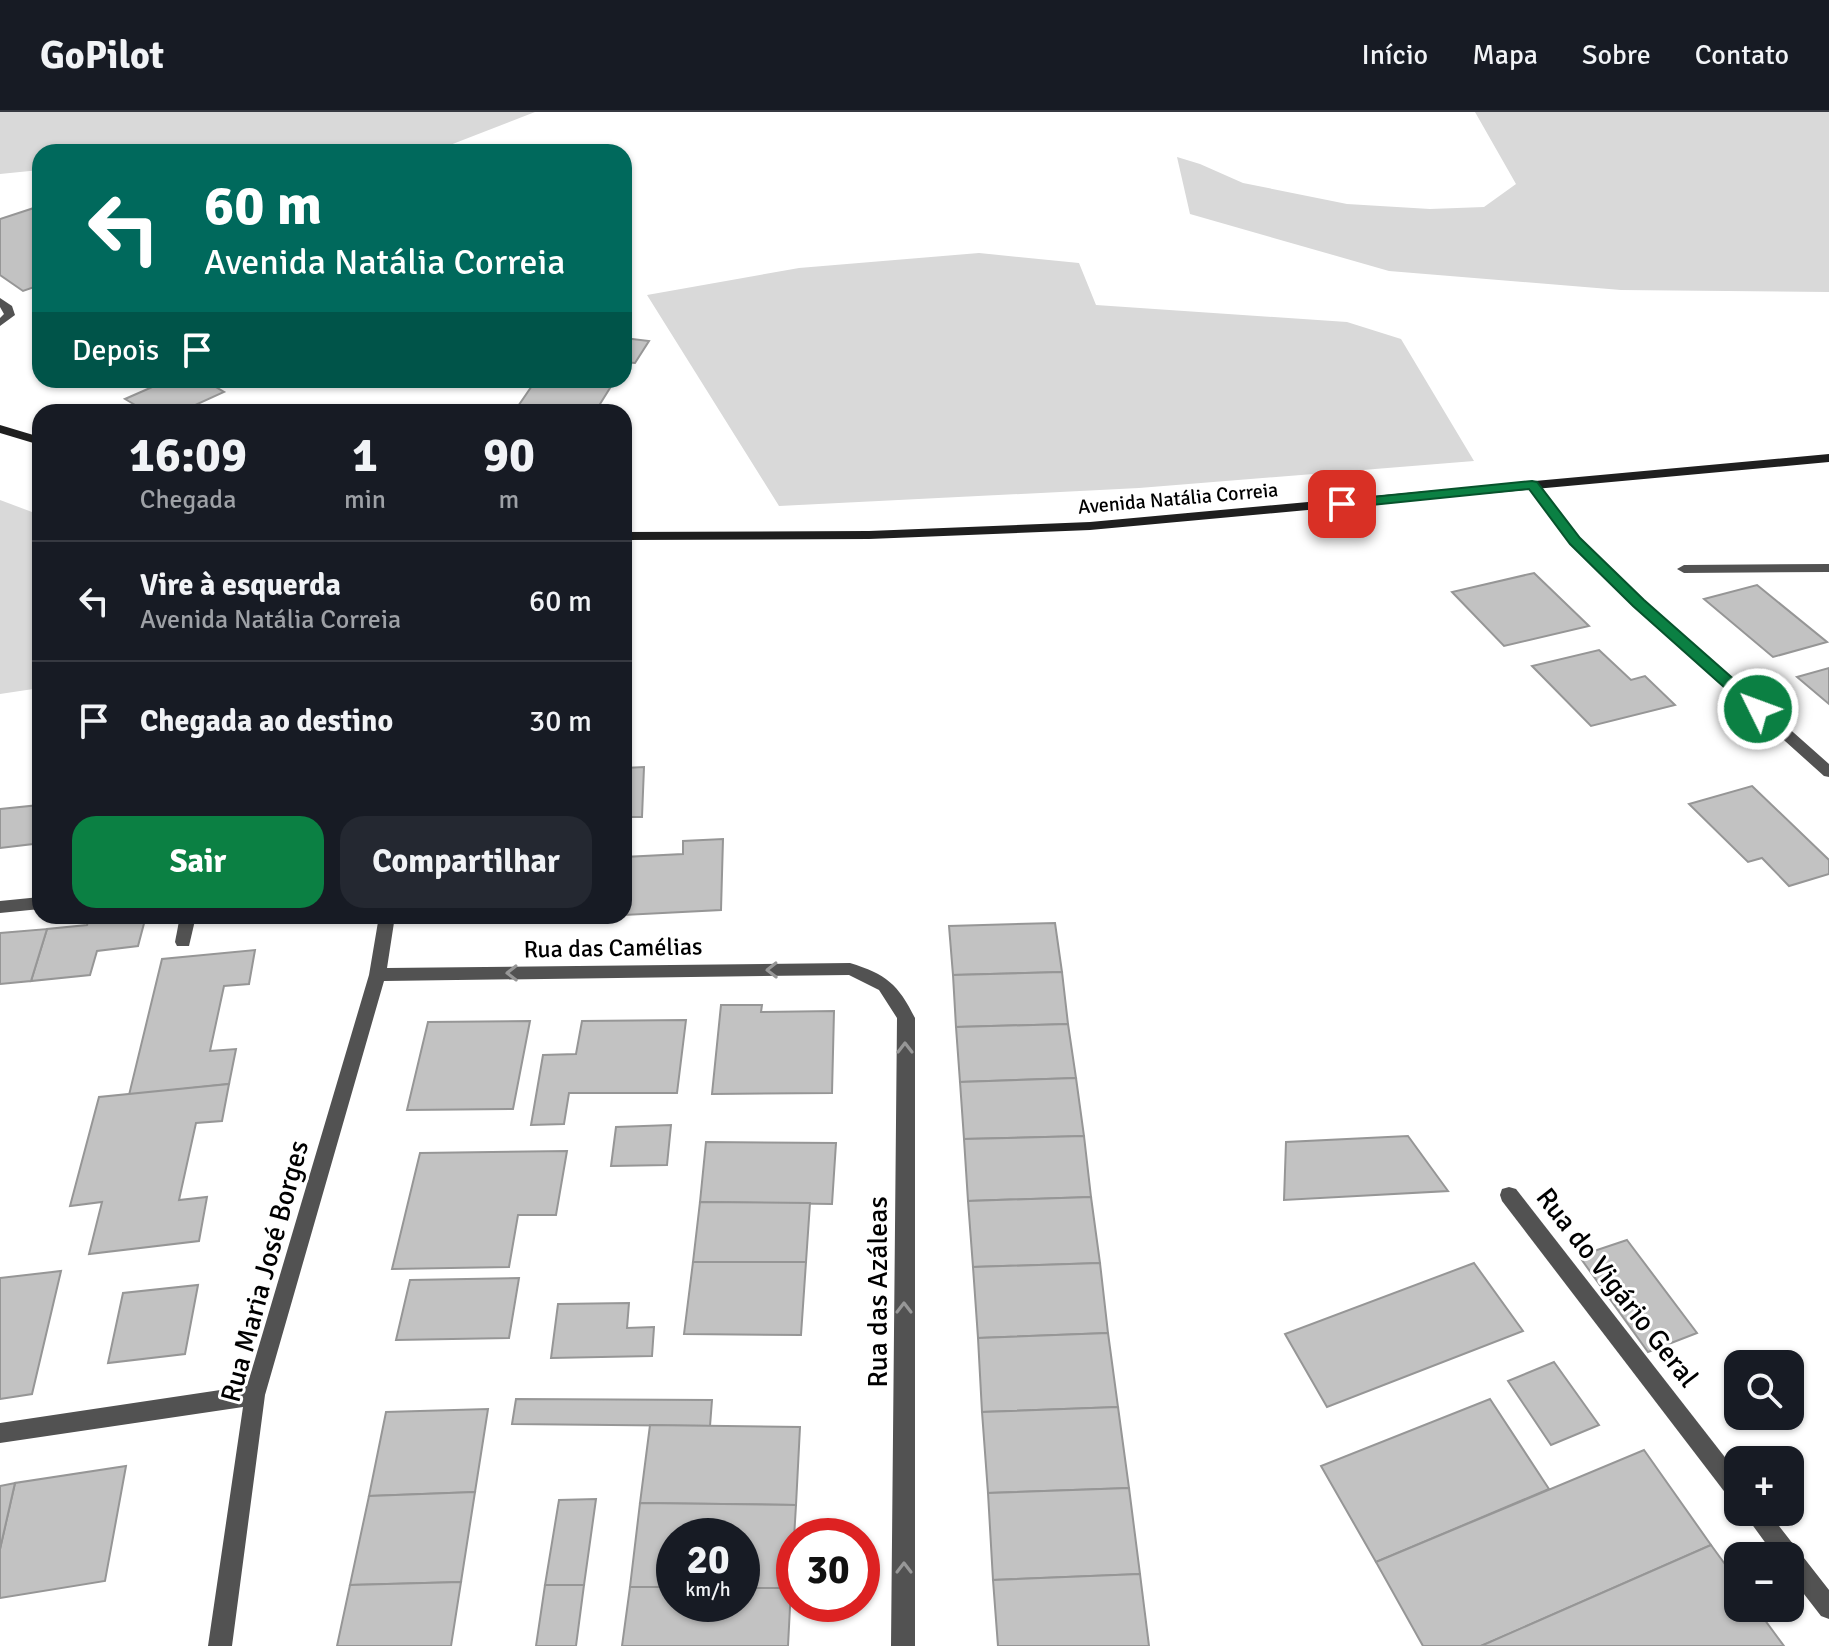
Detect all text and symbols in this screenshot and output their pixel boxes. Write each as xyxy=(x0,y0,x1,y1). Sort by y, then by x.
text: GoPilot xyxy=(40,32,164,79)
text: Início xyxy=(1361,38,1428,72)
text: Mapa xyxy=(1472,38,1538,72)
text: Sobre xyxy=(1582,38,1651,72)
text: Contato xyxy=(1695,38,1789,72)
text: 60 m xyxy=(204,171,322,240)
icon: left xyxy=(72,176,176,280)
text: Avenida Natália Correia xyxy=(204,240,566,285)
icon: arrive xyxy=(175,328,219,372)
text: Depois xyxy=(72,332,159,369)
text: 16:09 xyxy=(129,426,247,485)
text: 1 xyxy=(352,426,378,485)
text: 90 xyxy=(483,426,535,485)
pin xyxy=(1308,470,1376,538)
street label: Avenida Natália Correia xyxy=(1077,477,1279,520)
icon: arrive xyxy=(1320,482,1364,526)
text: Chegada xyxy=(140,484,236,516)
text: min xyxy=(344,484,386,516)
text: m xyxy=(499,484,519,516)
text: Vire à esquerda xyxy=(140,567,341,604)
icon: left xyxy=(72,579,116,623)
text: 60 m xyxy=(529,583,592,620)
text: Avenida Natália Correia xyxy=(140,604,401,636)
position arrow xyxy=(1716,667,1800,751)
icon: arrive xyxy=(72,699,116,743)
text: Chegada ao destino xyxy=(140,703,393,740)
text: 30 m xyxy=(529,703,592,740)
button: Sair xyxy=(72,816,324,908)
button: Compartilhar xyxy=(340,816,592,908)
street label: Rua das Camélias xyxy=(523,931,703,965)
one-way arrow xyxy=(765,961,778,978)
one-way arrow xyxy=(505,965,518,982)
one-way arrow xyxy=(896,1041,914,1054)
street label: Rua Maria José Borges xyxy=(214,1137,316,1406)
street label: Rua do Vigário Geral xyxy=(1529,1181,1706,1394)
street label: Rua das Azáleas xyxy=(861,1196,895,1388)
one-way arrow xyxy=(896,1301,913,1314)
map controls xyxy=(1724,1350,1804,1622)
button: search xyxy=(1724,1350,1804,1430)
button: + xyxy=(1724,1446,1804,1526)
speed limit sign: 30 xyxy=(776,1518,880,1622)
text: 20 xyxy=(686,1535,730,1585)
button: − xyxy=(1724,1542,1804,1622)
one-way arrow xyxy=(895,1561,913,1574)
text: km/h xyxy=(685,1577,731,1602)

